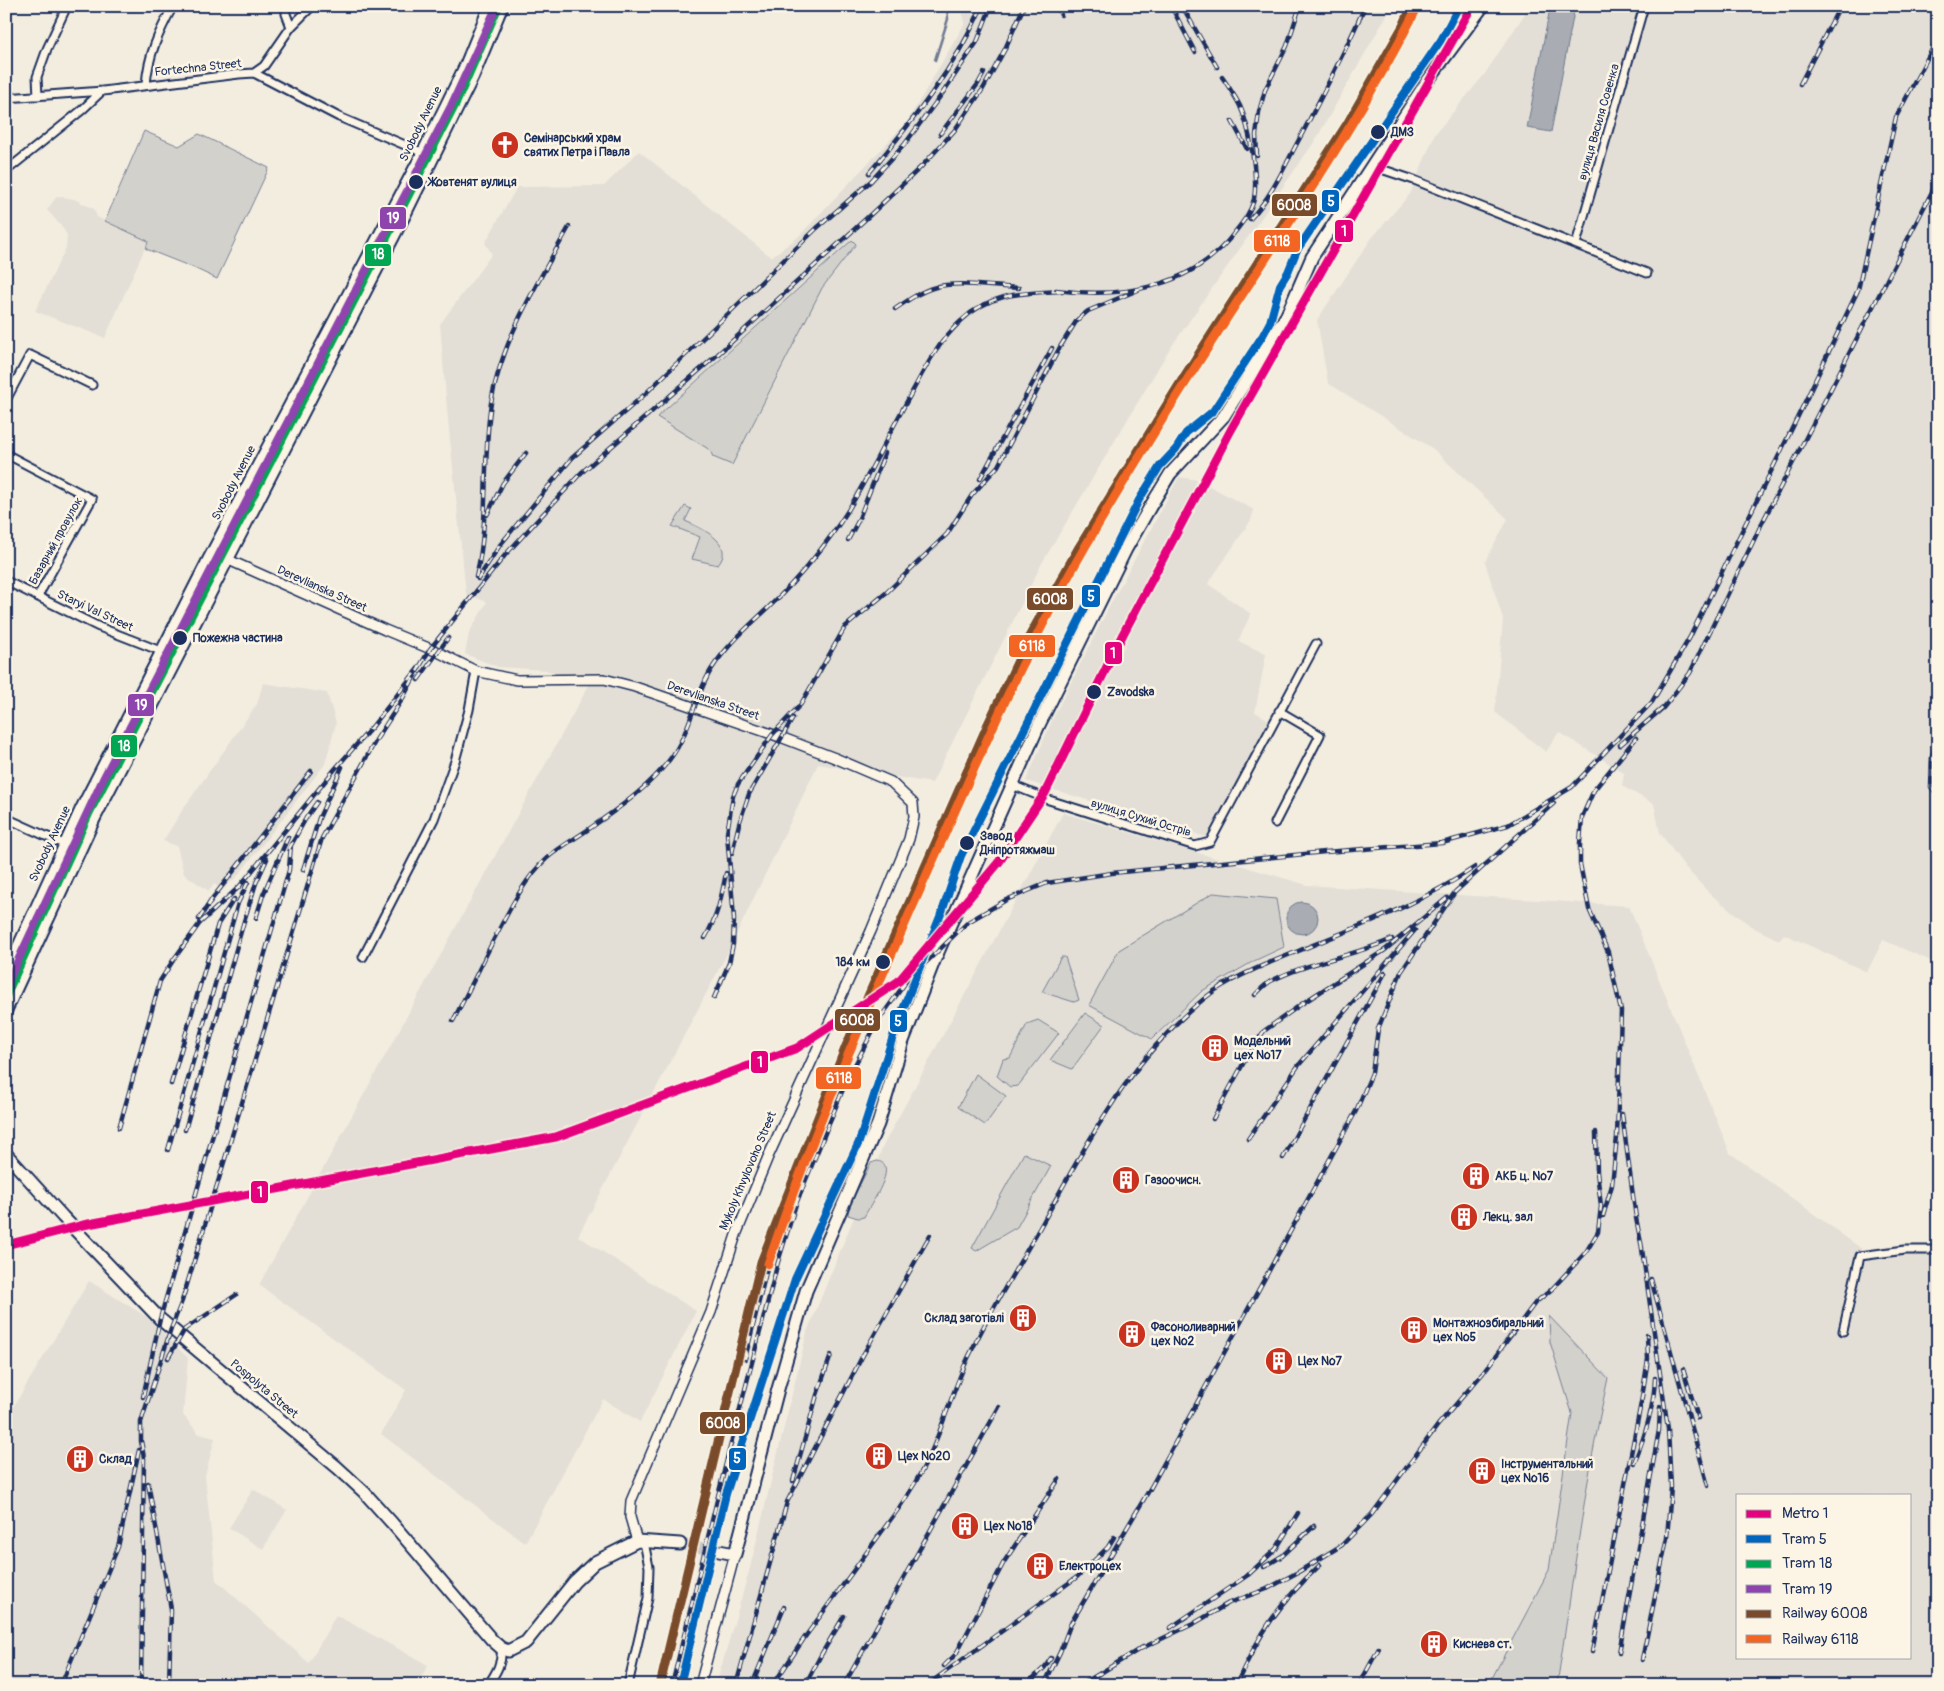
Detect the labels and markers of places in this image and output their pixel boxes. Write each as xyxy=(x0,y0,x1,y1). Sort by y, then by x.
marker: ДМЗ xyxy=(1369,123,1387,141)
place label: ДМЗ xyxy=(1390,125,1414,140)
church icon: Семінарський храм святих Петра і Павла xyxy=(490,130,520,160)
place label: Семінарський храм святих Петра і Павла xyxy=(523,131,630,160)
marker: Жовтенят вулиця xyxy=(407,173,425,191)
place label: Жовтенят вулиця xyxy=(427,175,517,190)
marker: Пожежна частина xyxy=(171,629,189,647)
place label: Пожежна частина xyxy=(193,631,283,646)
marker: Zavodska xyxy=(1085,683,1103,701)
place label: Zavodska xyxy=(1107,685,1155,700)
place label: Завод Дніпротяжмаш xyxy=(979,829,1055,858)
marker: Завод Дніпротяжмаш xyxy=(958,834,976,852)
marker: 184 км xyxy=(874,953,892,971)
place label: 184 км xyxy=(836,955,870,970)
building icon: Модельний цех №17 xyxy=(1200,1033,1230,1063)
place label: Модельний цех №17 xyxy=(1234,1034,1291,1063)
building icon: АКБ ц. №7 xyxy=(1461,1161,1491,1191)
building icon: Газоочисн. xyxy=(1111,1165,1141,1195)
place label: АКБ ц. №7 xyxy=(1495,1169,1554,1184)
place label: Газоочисн. xyxy=(1145,1173,1201,1188)
building icon: Лекц. зал xyxy=(1449,1202,1479,1232)
place label: Лекц. зал xyxy=(1482,1210,1533,1225)
building icon: Склад заготівлі xyxy=(1008,1303,1038,1333)
place label: Склад заготівлі xyxy=(924,1311,1004,1326)
building icon: Монтажнозбиральний цех №5 xyxy=(1399,1315,1429,1345)
place label: Монтажнозбиральний цех №5 xyxy=(1433,1316,1544,1345)
building icon: Фасоноливарний цех №2 xyxy=(1117,1319,1147,1349)
place label: Фасоноливарний цех №2 xyxy=(1150,1320,1236,1349)
building icon: Цех №7 xyxy=(1264,1346,1294,1376)
place label: Цех №7 xyxy=(1298,1354,1343,1369)
building icon: Цех №20 xyxy=(864,1441,894,1471)
building icon: Склад xyxy=(65,1444,95,1474)
place label: Цех №20 xyxy=(898,1449,951,1464)
place label: Склад xyxy=(99,1452,132,1467)
building icon: Інструментальний цех №16 xyxy=(1467,1456,1497,1486)
place label: Інструментальний цех №16 xyxy=(1501,1457,1594,1486)
building icon: Цех №18 xyxy=(950,1511,980,1541)
place label: Цех №18 xyxy=(984,1519,1032,1534)
building icon: Електроцех xyxy=(1025,1551,1055,1581)
place label: Електроцех xyxy=(1059,1559,1121,1574)
building icon: Киснева ст. xyxy=(1419,1629,1449,1659)
place label: Киснева ст. xyxy=(1453,1637,1512,1652)

